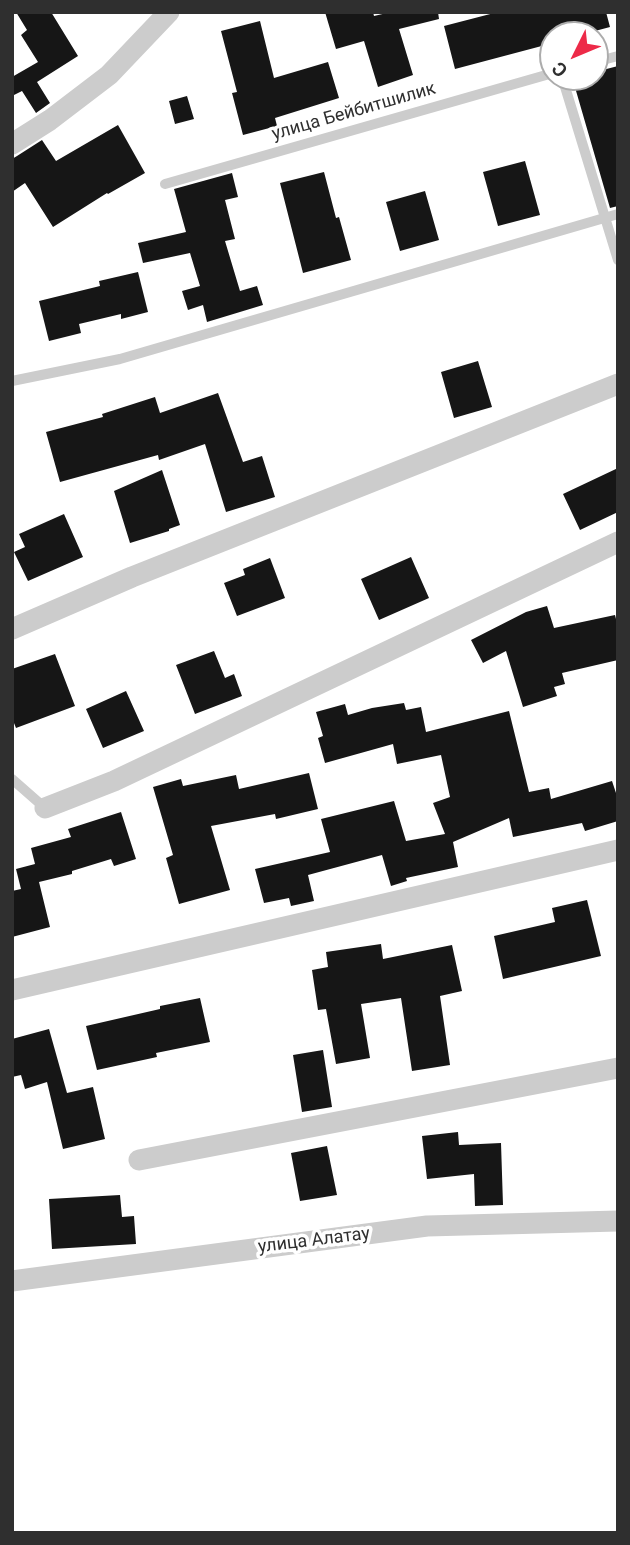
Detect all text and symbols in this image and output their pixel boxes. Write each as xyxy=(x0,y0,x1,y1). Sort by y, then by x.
north arrow xyxy=(539,21,609,91)
text: С xyxy=(547,57,572,82)
street label: улица Бейбитшилик xyxy=(270,78,438,146)
street label: улица Алатау xyxy=(257,1223,371,1259)

